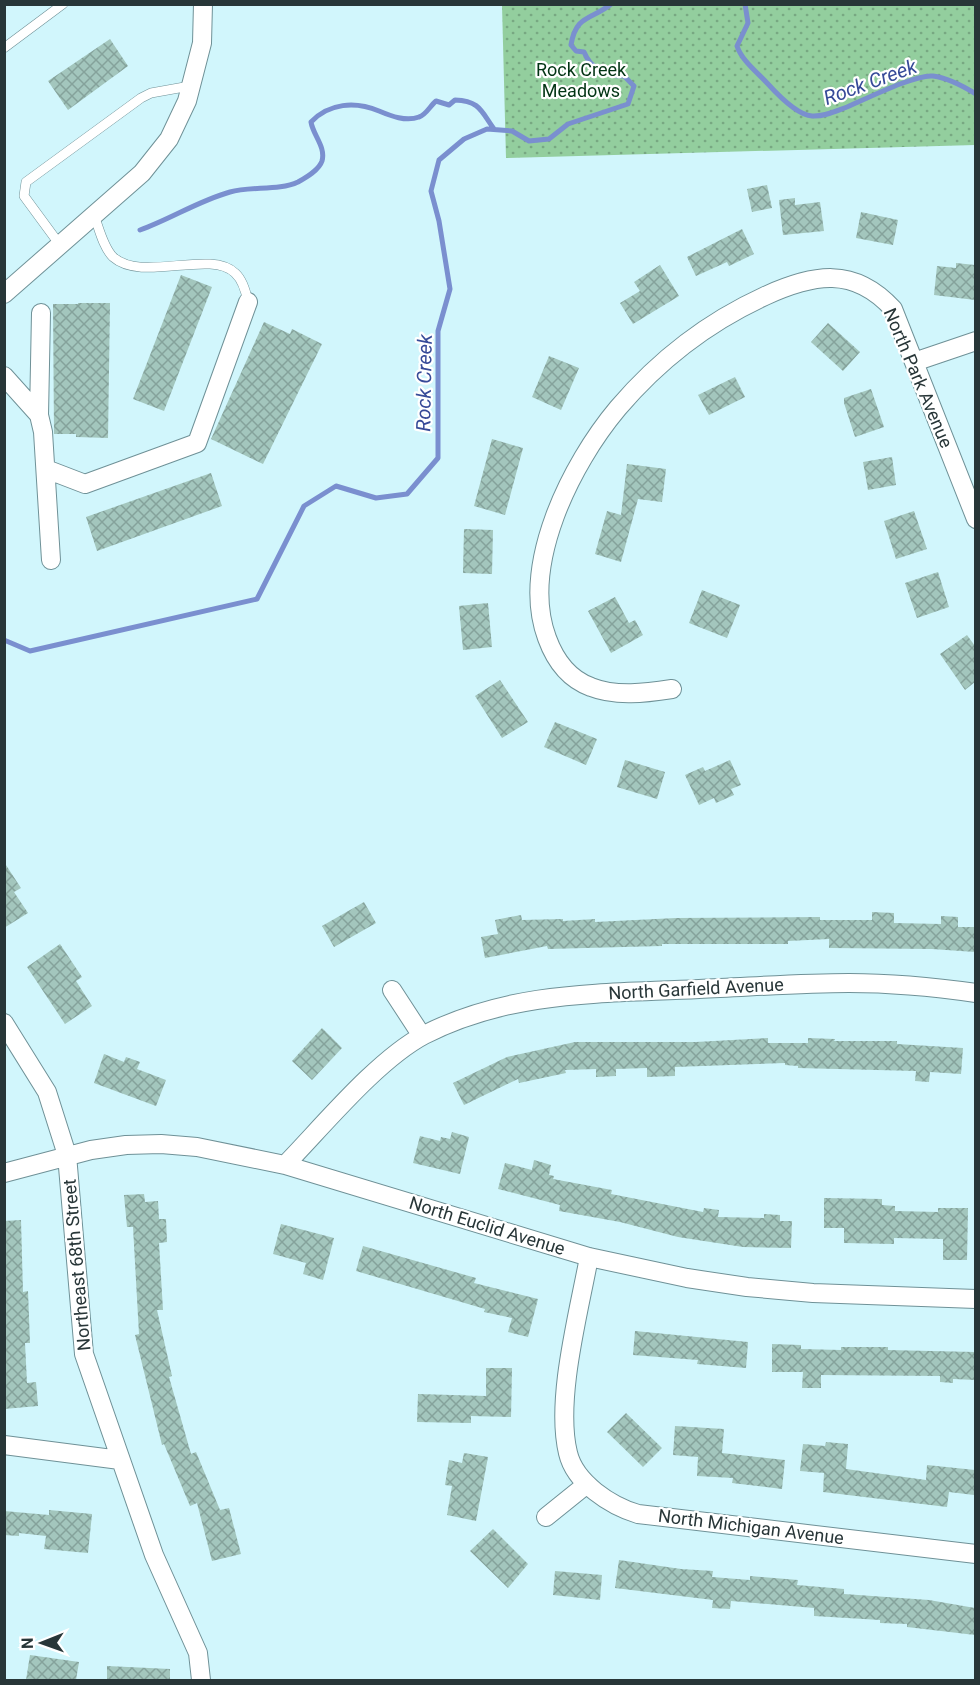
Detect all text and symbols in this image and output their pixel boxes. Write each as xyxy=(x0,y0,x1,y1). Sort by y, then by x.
water label: Rock Creek xyxy=(820,54,921,110)
park label: Rock Creek Meadows xyxy=(536,59,627,101)
street label: North Park Avenue xyxy=(880,305,957,451)
water label: Rock Creek xyxy=(411,333,437,432)
street label: North Garfield Avenue xyxy=(608,973,784,1004)
street label: Northeast 68th Street xyxy=(59,1178,94,1352)
street label: North Euclid Avenue xyxy=(407,1192,567,1259)
street label: North Michigan Avenue xyxy=(657,1505,845,1548)
north arrow xyxy=(12,1613,72,1673)
text: N xyxy=(18,1637,37,1649)

